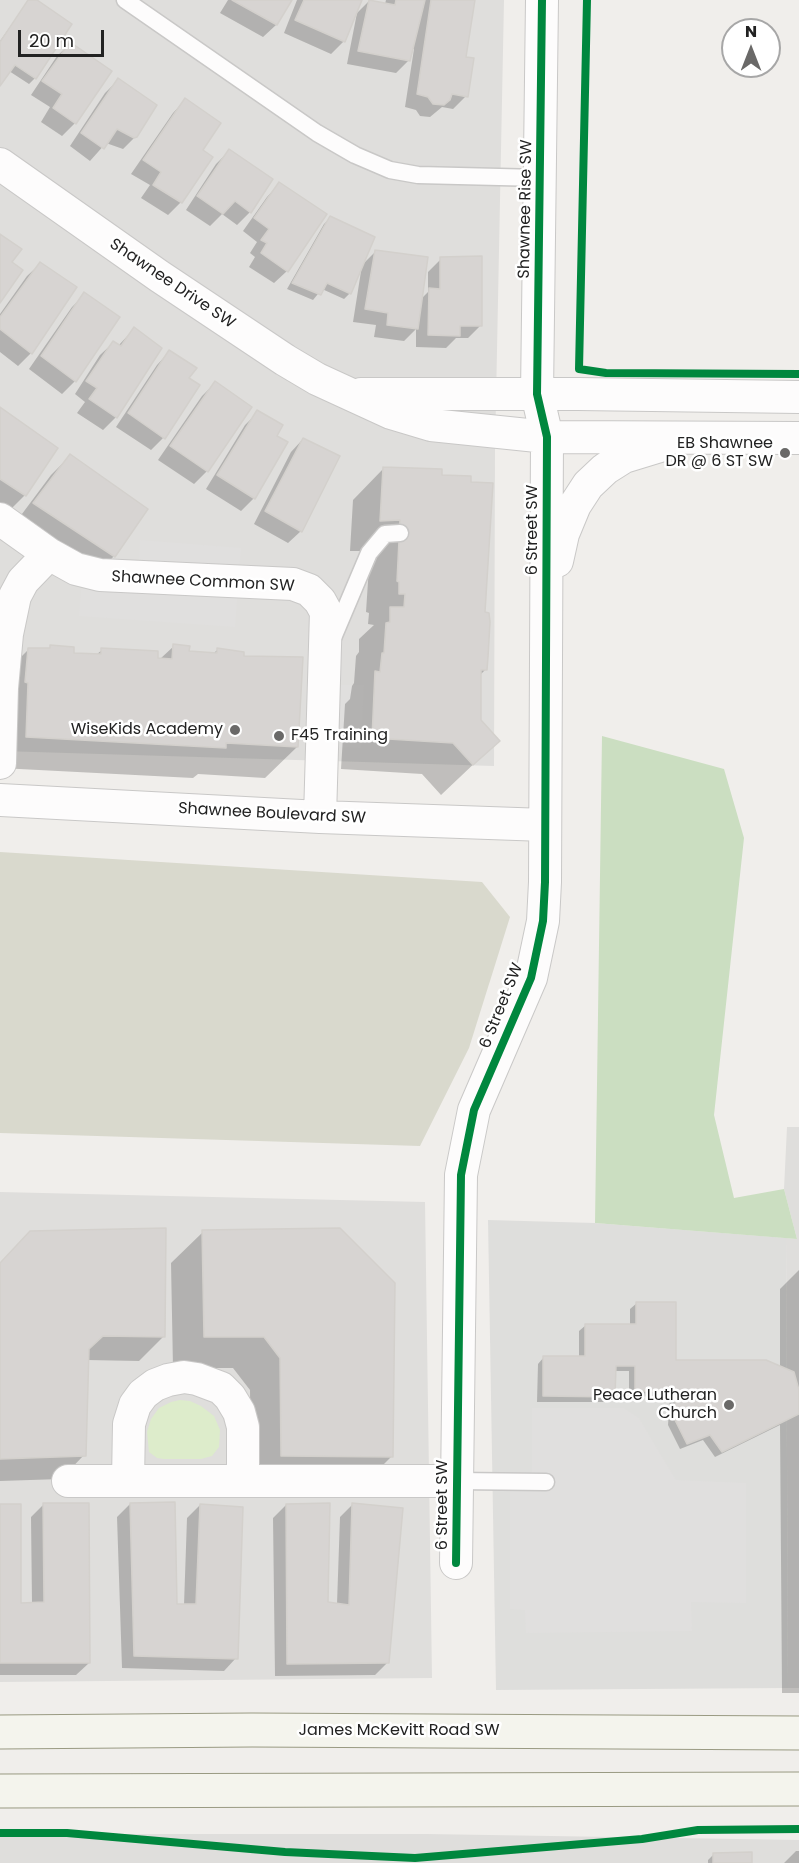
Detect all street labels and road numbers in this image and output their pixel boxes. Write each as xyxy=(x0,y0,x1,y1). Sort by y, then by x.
street label: Shawnee Rise SW xyxy=(515,139,537,279)
street label: Shawnee Drive SW xyxy=(106,235,238,333)
street label: 6 Street SW xyxy=(523,485,543,575)
street label: Shawnee Common SW xyxy=(111,568,295,596)
street label: Shawnee Boulevard SW xyxy=(178,799,366,829)
street label: 6 Street SW xyxy=(476,960,528,1052)
street label: 6 Street SW xyxy=(433,1460,453,1550)
street label: James McKevitt Road SW xyxy=(298,1721,500,1741)

